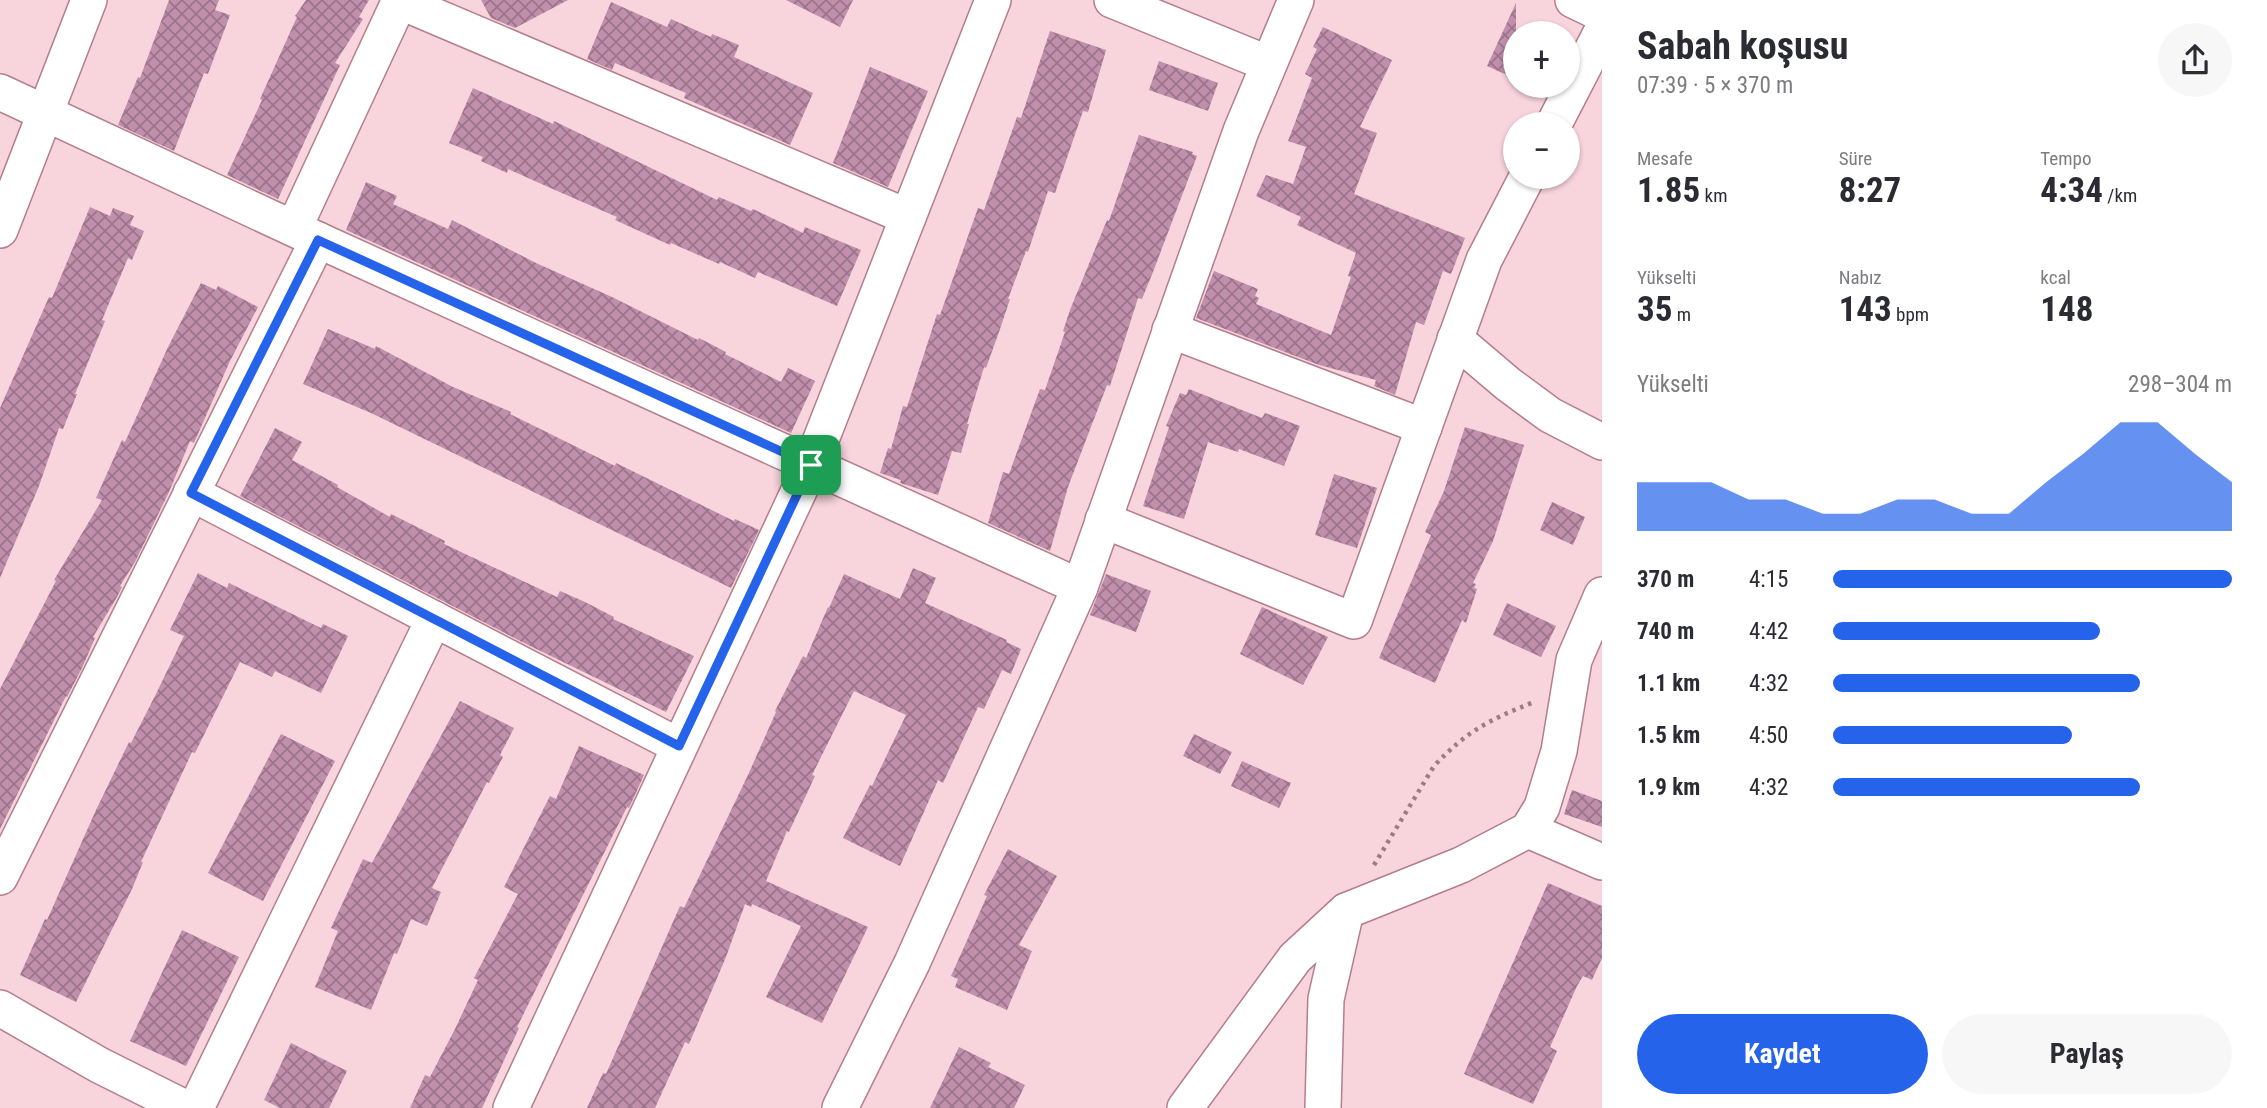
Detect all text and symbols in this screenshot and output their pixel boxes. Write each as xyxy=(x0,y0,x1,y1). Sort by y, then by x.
map controls xyxy=(1503,21,1580,189)
button: + xyxy=(1503,21,1580,98)
button: share xyxy=(2158,23,2232,97)
text: Sabah koşusu xyxy=(1637,24,1849,68)
text: 07:39 · 5 × 370 m xyxy=(1637,72,1793,99)
button: − xyxy=(1503,112,1580,189)
text: Mesafe xyxy=(1637,147,1693,170)
text: Süre xyxy=(1839,147,1872,170)
text: Tempo xyxy=(2040,147,2091,170)
text: 1.85 xyxy=(1637,170,1700,211)
text: 8:27 xyxy=(1839,170,1901,211)
text: 4:34 xyxy=(2040,170,2103,211)
text: km xyxy=(1700,184,1727,207)
text: /km xyxy=(2103,184,2137,207)
text: Yükselti xyxy=(1637,266,1696,289)
text: Nabız xyxy=(1839,266,1882,289)
text: kcal xyxy=(2040,266,2071,289)
text: 35 xyxy=(1637,289,1672,330)
text: 143 xyxy=(1839,289,1892,330)
text: 148 xyxy=(2040,289,2093,330)
text: m xyxy=(1672,303,1691,326)
text: bpm xyxy=(1892,303,1929,326)
text: Yükselti xyxy=(1637,371,1709,398)
text: 298–304 m xyxy=(2128,371,2232,398)
pin xyxy=(781,435,841,495)
icon: arrive xyxy=(792,446,830,484)
text: 370 m xyxy=(1637,566,1694,593)
text: 4:15 xyxy=(1749,566,1788,593)
text: 740 m xyxy=(1637,618,1694,645)
text: 4:42 xyxy=(1749,618,1788,645)
text: 1.1 km xyxy=(1637,670,1700,697)
text: 4:32 xyxy=(1749,670,1788,697)
text: 1.5 km xyxy=(1637,722,1700,749)
text: 4:50 xyxy=(1749,722,1788,749)
text: 1.9 km xyxy=(1637,774,1700,801)
text: 4:32 xyxy=(1749,774,1788,801)
button: Kaydet xyxy=(1637,1014,1928,1094)
button: Paylaş xyxy=(1942,1014,2232,1094)

